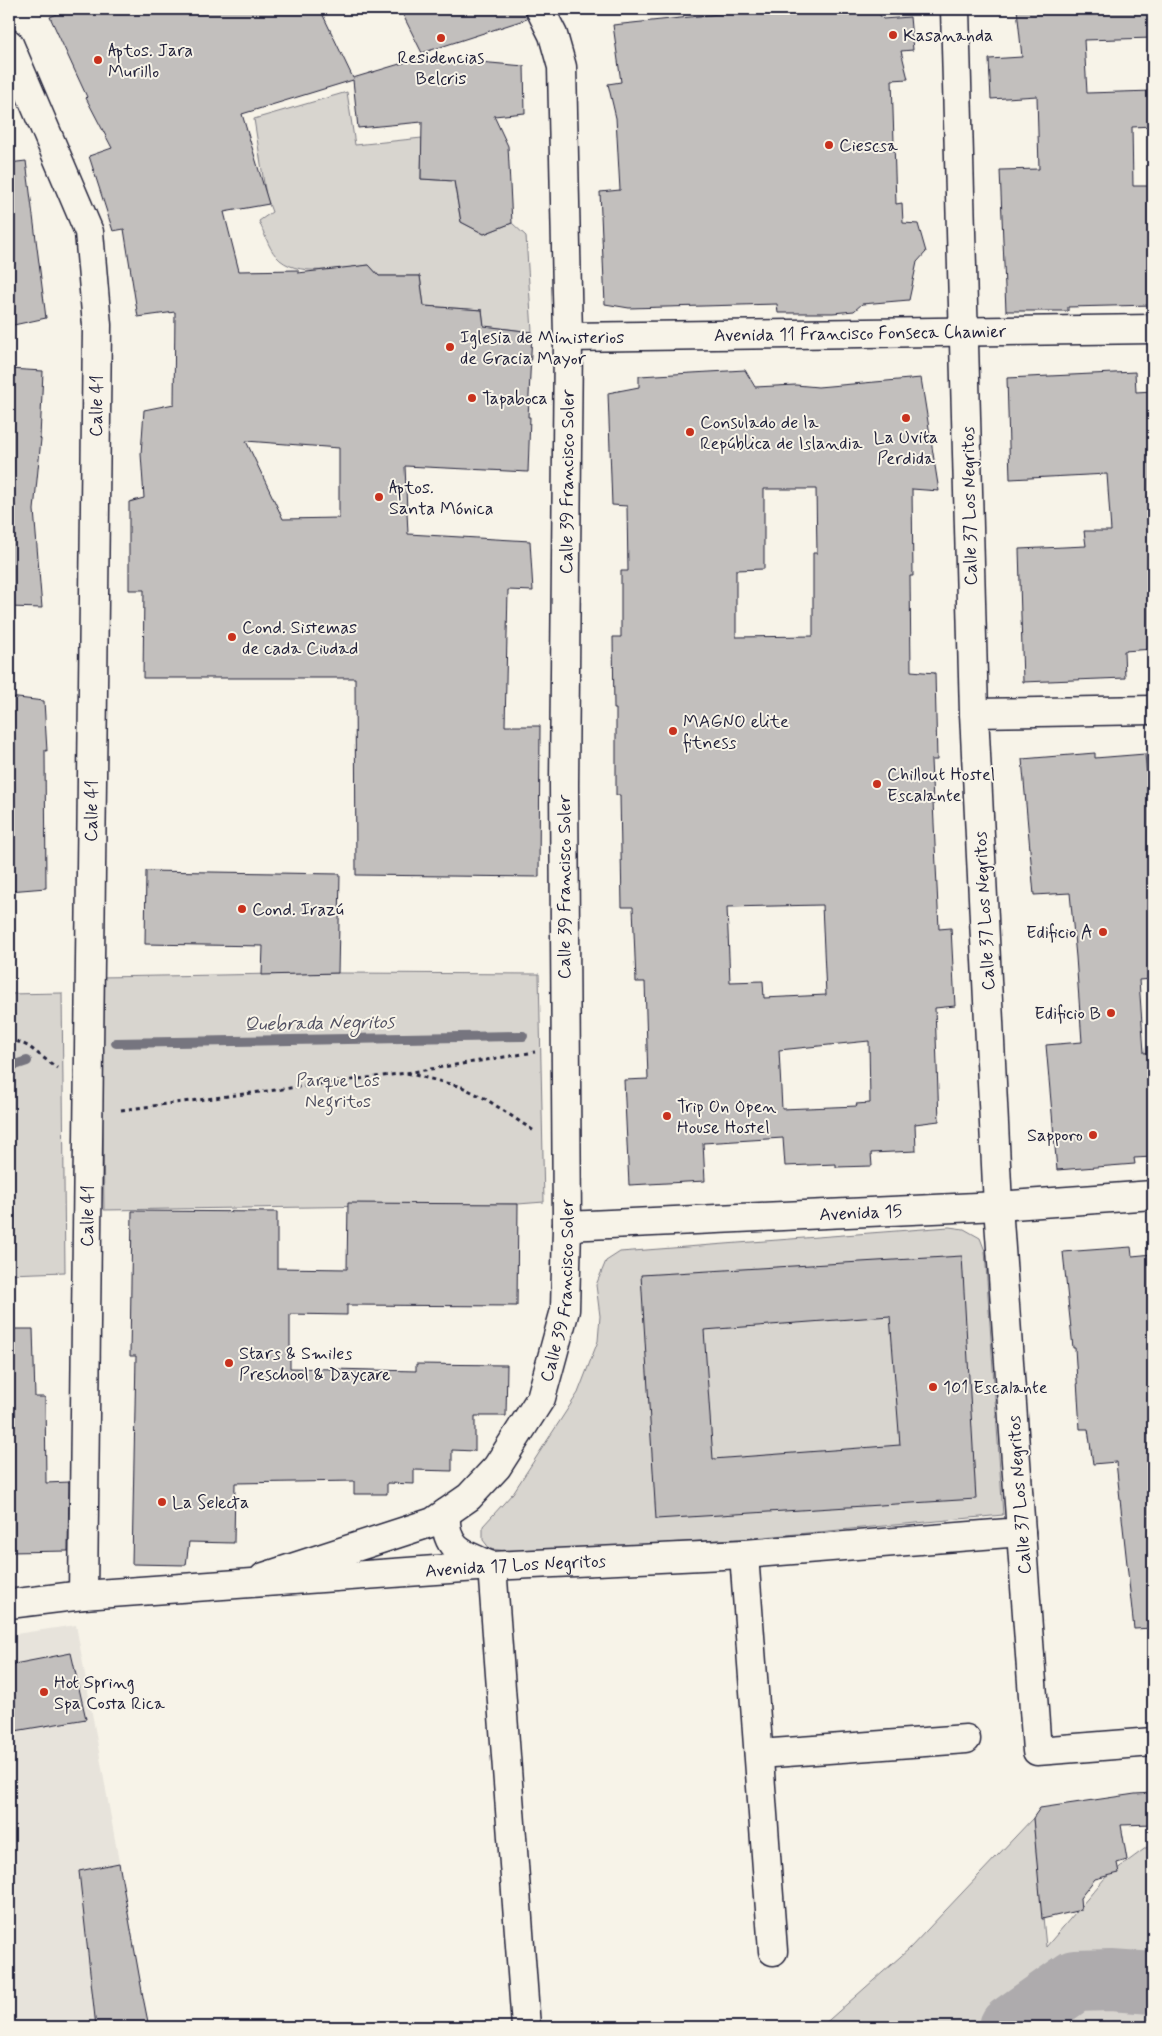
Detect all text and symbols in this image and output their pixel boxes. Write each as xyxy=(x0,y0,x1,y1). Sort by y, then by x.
place label: Kasananda xyxy=(903,24,993,48)
marker: Kasananda xyxy=(887,29,899,41)
marker: Residencias Belcris xyxy=(435,32,447,44)
place label: Aptos. Jara Murillo xyxy=(108,39,193,84)
place label: Residencias Belcris xyxy=(398,46,484,91)
marker: Aptos. Jara Murillo xyxy=(92,54,104,66)
place label: Ciescsa xyxy=(839,134,898,158)
marker: Ciescsa xyxy=(823,139,835,151)
street label: Avenida 11 Francisco Fonseca Chamier xyxy=(714,320,1007,348)
place label: Iglesia de Ministerios de Gracia Mayor xyxy=(460,326,624,371)
marker: Iglesia de Ministerios de Gracia Mayor xyxy=(444,341,456,353)
street label: Calle 41 xyxy=(84,375,110,437)
place label: Tapaboca xyxy=(482,387,548,411)
street label: Calle 39 Francisco Soler xyxy=(555,389,581,574)
marker: Tapaboca xyxy=(466,392,478,404)
place label: Consulado de la República de Islandia xyxy=(700,411,863,456)
marker: La Uvita Perdida xyxy=(900,412,912,424)
marker: Consulado de la República de Islandia xyxy=(684,426,696,438)
place label: La Uvita Perdida xyxy=(874,426,938,471)
street label: Calle 37 Los Negritos xyxy=(957,426,983,586)
place label: Aptos. Santa Mónica xyxy=(389,476,494,521)
marker: Aptos. Santa Mónica xyxy=(373,491,385,503)
place label: Cond. Sistemas de cada Ciudad xyxy=(242,616,358,661)
marker: Cond. Sistemas de cada Ciudad xyxy=(226,631,238,643)
place label: MAGNO elite fitness xyxy=(683,710,789,755)
marker: MAGNO elite fitness xyxy=(667,725,679,737)
place label: Chillout Hostel Escalante xyxy=(887,763,995,808)
marker: Chillout Hostel Escalante xyxy=(871,778,883,790)
street label: Calle 41 xyxy=(79,780,105,842)
street label: Calle 39 Francisco Soler xyxy=(553,794,577,979)
street label: Calle 37 Los Negritos xyxy=(969,831,1001,991)
place label: Cond. Irazú xyxy=(252,898,344,922)
marker: Cond. Irazú xyxy=(236,903,248,915)
place label: Edificio A xyxy=(1026,921,1093,945)
marker: Edificio A xyxy=(1097,926,1109,938)
place label: Edificio B xyxy=(1034,1002,1101,1026)
marker: Edificio B xyxy=(1105,1007,1117,1019)
water label: Quebrada Negritos xyxy=(244,1010,396,1039)
park label: Parque Los Negritos xyxy=(296,1069,380,1116)
place label: Trip On Open House Hostel xyxy=(677,1095,777,1140)
marker: Trip On Open House Hostel xyxy=(661,1110,673,1122)
place label: Sapporo xyxy=(1027,1124,1083,1148)
marker: Sapporo xyxy=(1087,1129,1099,1141)
street label: Calle 41 xyxy=(75,1185,101,1247)
street label: Calle 39 Francisco Soler xyxy=(535,1199,580,1385)
street label: Avenida 15 xyxy=(819,1199,903,1227)
place label: Stars & Smiles Preschool & Daycare xyxy=(239,1342,390,1387)
marker: Stars & Smiles Preschool & Daycare xyxy=(223,1357,235,1369)
place label: 101 Escalante xyxy=(943,1376,1048,1400)
marker: 101 Escalante xyxy=(927,1381,939,1393)
street label: Calle 37 Los Negritos xyxy=(1002,1415,1038,1575)
place label: La Selecta xyxy=(172,1491,249,1515)
marker: La Selecta xyxy=(156,1496,168,1508)
street label: Avenida 17 Los Negritos xyxy=(424,1550,606,1584)
place label: Hot Spring Spa Costa Rica xyxy=(54,1671,165,1716)
marker: Hot Spring Spa Costa Rica xyxy=(38,1686,50,1698)

